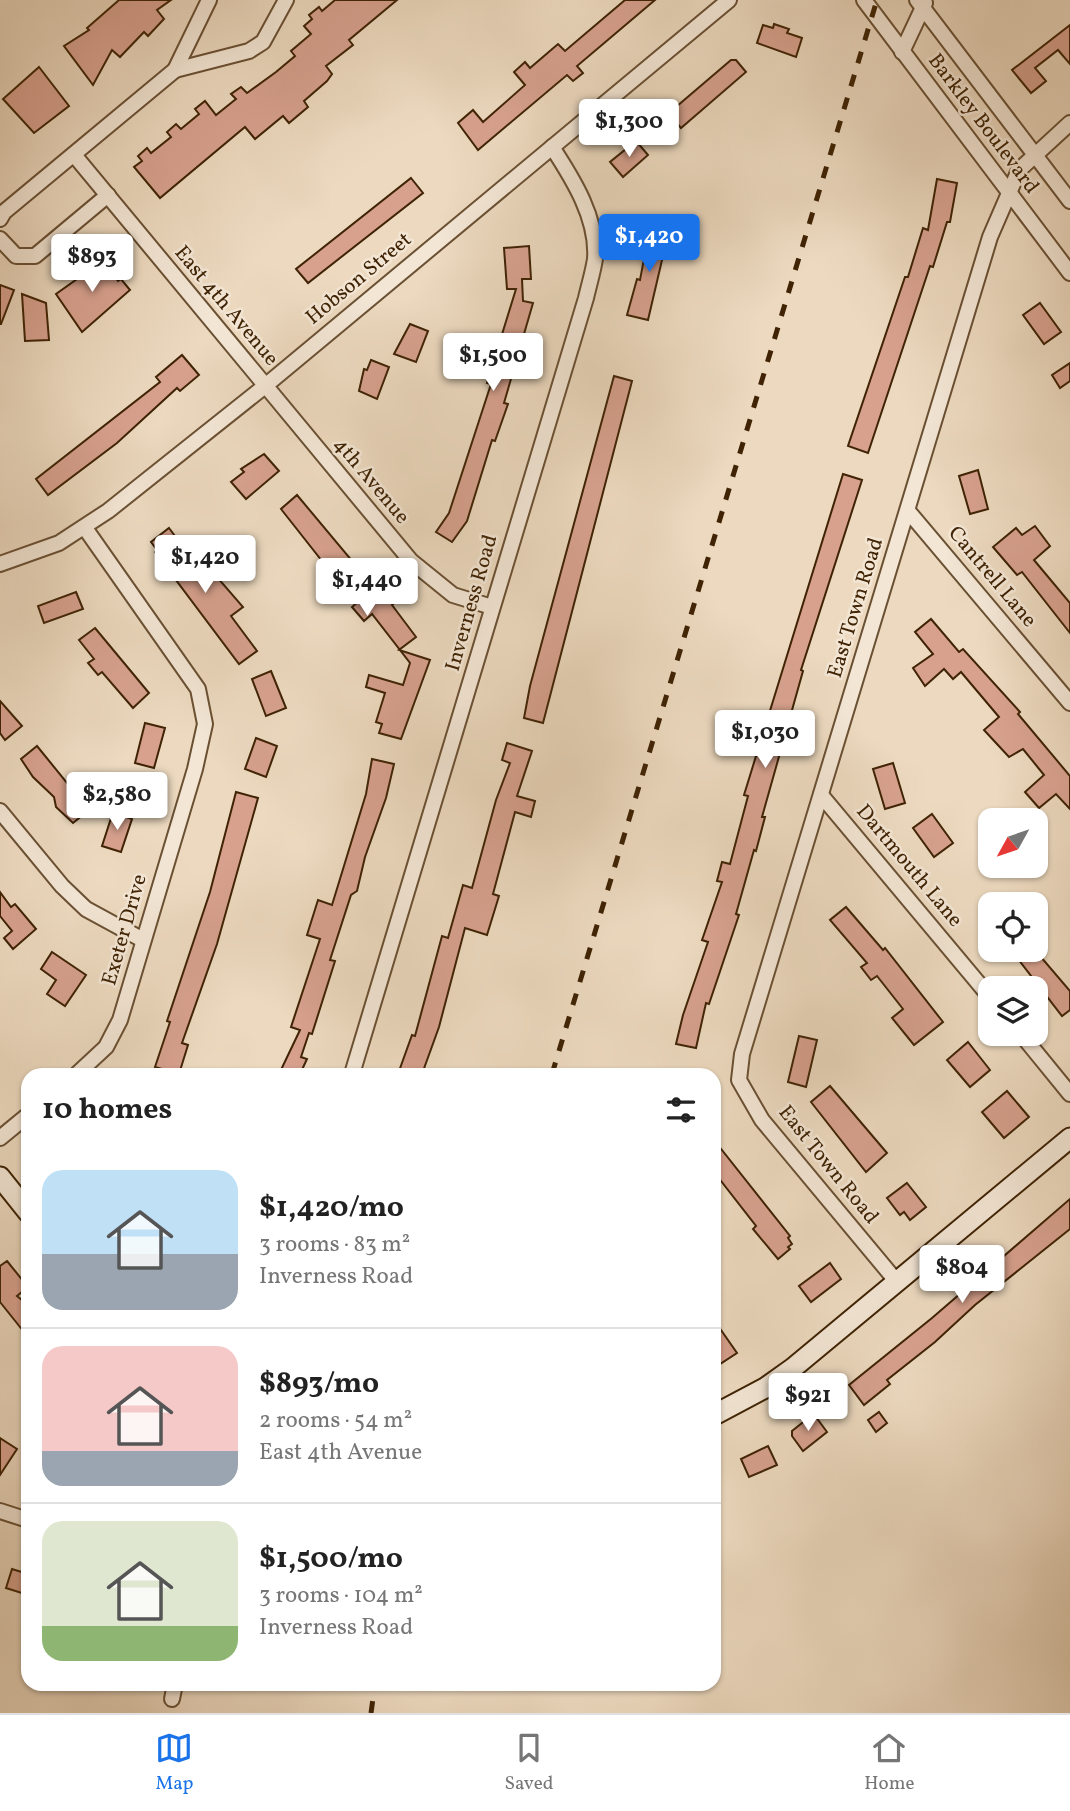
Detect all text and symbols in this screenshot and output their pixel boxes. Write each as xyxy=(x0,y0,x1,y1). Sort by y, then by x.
street label: Barkley Boulevard xyxy=(921,48,1045,200)
pin: $1,300 xyxy=(572,100,686,159)
text: $1,300 xyxy=(595,106,663,138)
pin: $1,420 xyxy=(592,215,706,274)
text: $1,420 xyxy=(615,221,683,253)
street label: Hobson Street xyxy=(300,226,418,332)
pin: $893 xyxy=(51,234,133,294)
street label: East 4th Avenue xyxy=(167,240,285,372)
text: $893 xyxy=(67,241,117,273)
pin: $1,500 xyxy=(436,334,550,393)
text: $1,500 xyxy=(459,340,527,372)
street label: 4th Avenue xyxy=(326,431,416,531)
street label: Cantrell Lane xyxy=(941,520,1043,634)
street label: Inverness Road xyxy=(439,531,505,675)
street label: East Town Road xyxy=(821,534,891,682)
pin: $1,420 xyxy=(148,536,262,595)
text: $1,420 xyxy=(171,542,239,574)
pin: $1,440 xyxy=(310,558,424,618)
text: $1,440 xyxy=(332,565,402,597)
pin: $1,030 xyxy=(708,710,822,770)
text: $1,030 xyxy=(731,717,799,749)
pin: $2,580 xyxy=(60,772,174,832)
text: $2,580 xyxy=(83,779,152,811)
street label: Dartmouth Lane xyxy=(849,798,969,934)
north arrow xyxy=(978,808,1048,878)
map controls xyxy=(978,808,1048,1046)
street label: Exeter Drive xyxy=(95,871,155,989)
button: locate xyxy=(978,892,1048,962)
button: layers xyxy=(978,976,1048,1046)
text: 10 homes xyxy=(42,1089,172,1131)
icon: filters xyxy=(662,1091,700,1129)
street label: East Town Road xyxy=(771,1099,885,1231)
text: $1,420/mo xyxy=(259,1187,404,1229)
icon: home xyxy=(98,1198,182,1282)
text: 3 rooms · 83 m² xyxy=(259,1229,410,1261)
pin: $804 xyxy=(921,1246,1003,1305)
text: $804 xyxy=(935,1252,989,1284)
text: Inverness Road xyxy=(259,1261,413,1293)
text: $893/mo xyxy=(259,1363,379,1405)
icon: home xyxy=(98,1374,182,1458)
pin: $921 xyxy=(767,1374,849,1433)
text: $921 xyxy=(785,1380,831,1412)
text: 2 rooms · 54 m² xyxy=(259,1405,412,1437)
text: East 4th Avenue xyxy=(259,1437,422,1469)
text: $1,500/mo xyxy=(259,1538,403,1580)
icon: home xyxy=(98,1549,182,1633)
text: 3 rooms · 104 m² xyxy=(259,1580,423,1612)
text: Inverness Road xyxy=(259,1612,413,1644)
tab: Map xyxy=(155,1729,194,1797)
tab: Saved xyxy=(504,1729,553,1797)
tab: Home xyxy=(864,1729,915,1797)

